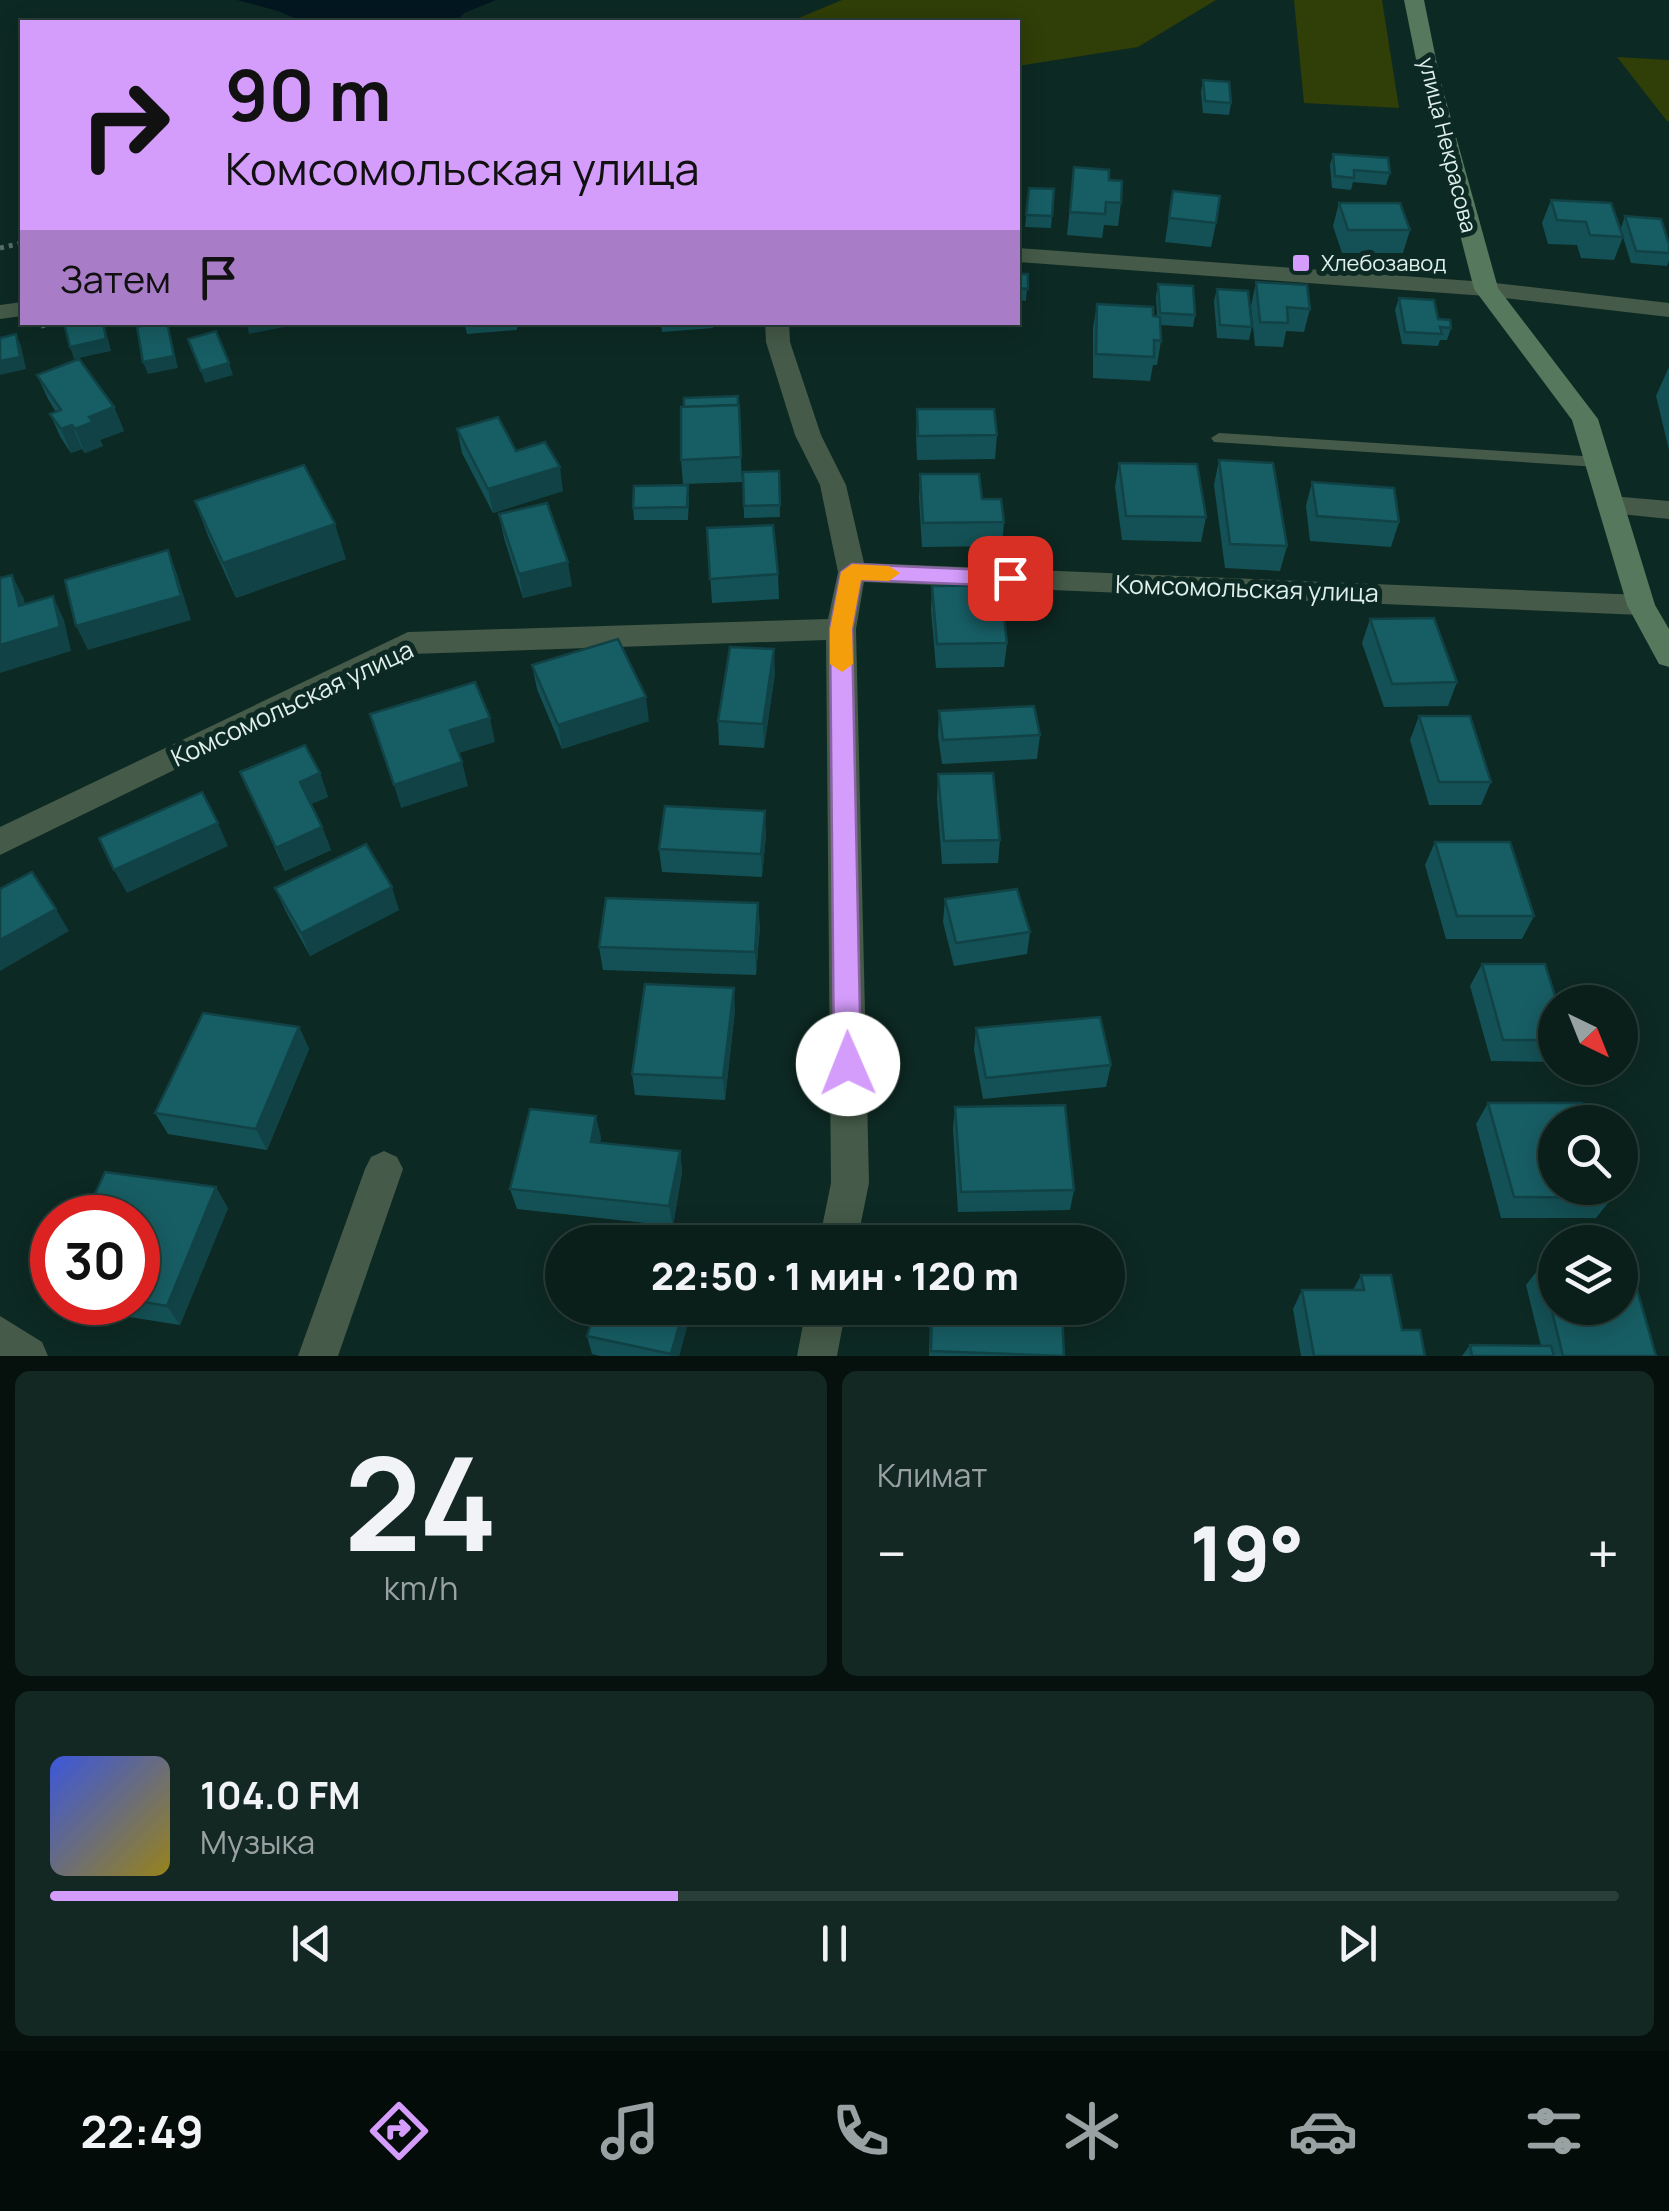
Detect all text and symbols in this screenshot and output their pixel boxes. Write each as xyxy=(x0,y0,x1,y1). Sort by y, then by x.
text: 90 m xyxy=(225,46,392,142)
street label: улица Некрасова xyxy=(1412,54,1484,236)
icon: right xyxy=(60,60,190,190)
text: Комсомольская улица xyxy=(225,137,699,199)
place label: Хлебозавод xyxy=(1321,248,1446,278)
icon: arrive xyxy=(191,250,246,305)
text: Затем xyxy=(60,252,171,304)
marker: Хлебозавод xyxy=(1290,252,1312,274)
pin xyxy=(968,536,1053,621)
icon: arrive xyxy=(983,551,1038,606)
street label: Комсомольская улица xyxy=(1115,566,1379,610)
street label: Комсомольская улица xyxy=(165,631,419,775)
north arrow xyxy=(1538,985,1638,1085)
map controls xyxy=(1538,985,1638,1325)
position arrow xyxy=(796,1012,900,1116)
button: search xyxy=(1538,1105,1638,1205)
speed limit sign: 30 xyxy=(30,1195,160,1325)
button: layers xyxy=(1538,1225,1638,1325)
text: 22:50 · 1 мин · 120 m xyxy=(651,1249,1019,1301)
text: 24 xyxy=(344,1412,498,1590)
text: Климат xyxy=(877,1453,987,1497)
text: 19° xyxy=(1190,1501,1304,1604)
text: − xyxy=(877,1515,907,1591)
text: + xyxy=(1587,1515,1619,1591)
text: km/h xyxy=(384,1566,458,1610)
text: 104.0 FM xyxy=(200,1768,361,1820)
text: Музыка xyxy=(200,1820,315,1864)
icon: previous xyxy=(284,1916,339,1971)
icon: pause xyxy=(807,1916,862,1971)
icon: next xyxy=(1330,1916,1385,1971)
icon: directions xyxy=(364,2096,434,2166)
icon: music xyxy=(595,2096,665,2166)
icon: phone xyxy=(826,2096,896,2166)
icon: climate xyxy=(1057,2096,1127,2166)
icon: car xyxy=(1288,2096,1358,2166)
icon: filters xyxy=(1519,2096,1589,2166)
text: 22:49 xyxy=(80,2100,204,2162)

